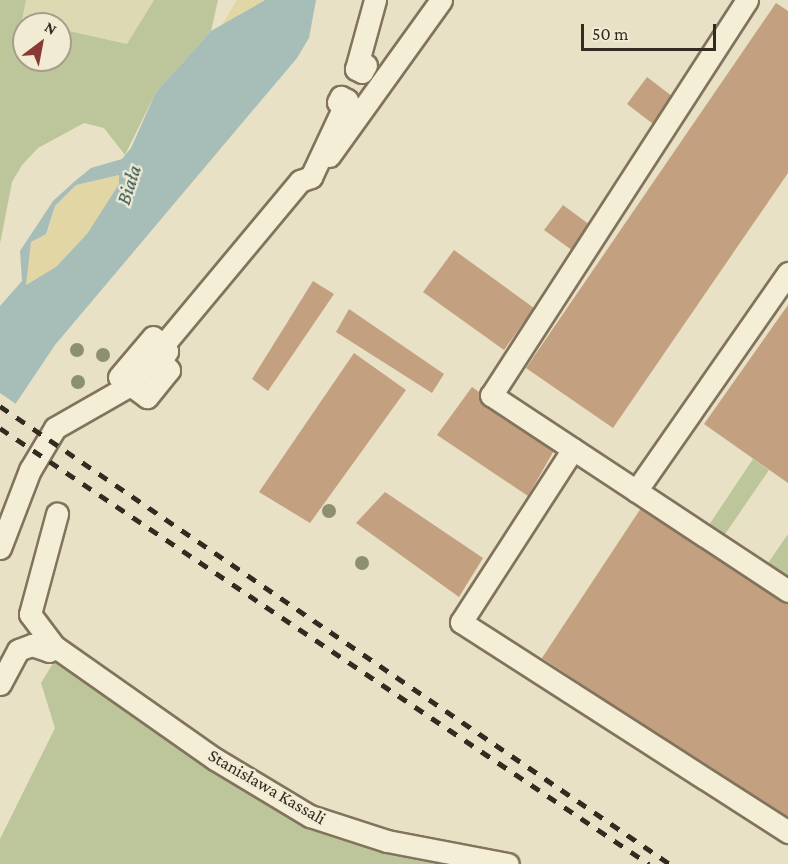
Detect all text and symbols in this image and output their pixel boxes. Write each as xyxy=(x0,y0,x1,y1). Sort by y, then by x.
north arrow xyxy=(12,12,72,72)
scale bar xyxy=(584,12,719,50)
text: N xyxy=(42,18,60,38)
text: 50 m xyxy=(592,24,629,44)
water label: Biała xyxy=(111,162,147,208)
street label: Stanisława Kassali xyxy=(204,745,330,829)

